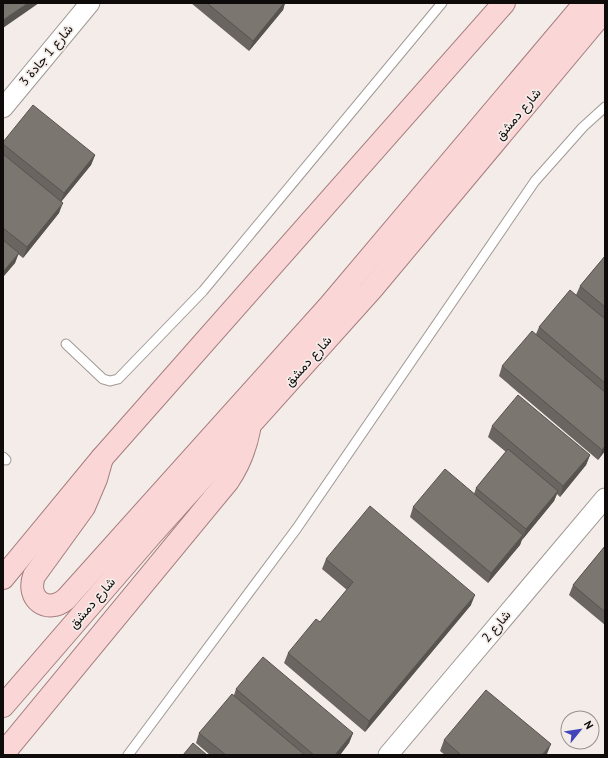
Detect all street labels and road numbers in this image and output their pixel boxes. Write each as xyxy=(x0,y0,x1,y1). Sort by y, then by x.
street label: شارع 1 جادة 3 xyxy=(15,21,77,90)
street label: شارع دمشق xyxy=(491,85,545,144)
street label: شارع دمشق xyxy=(281,332,336,391)
street label: شارع دمشق xyxy=(65,574,120,633)
street label: شارع 2 xyxy=(478,606,515,646)

